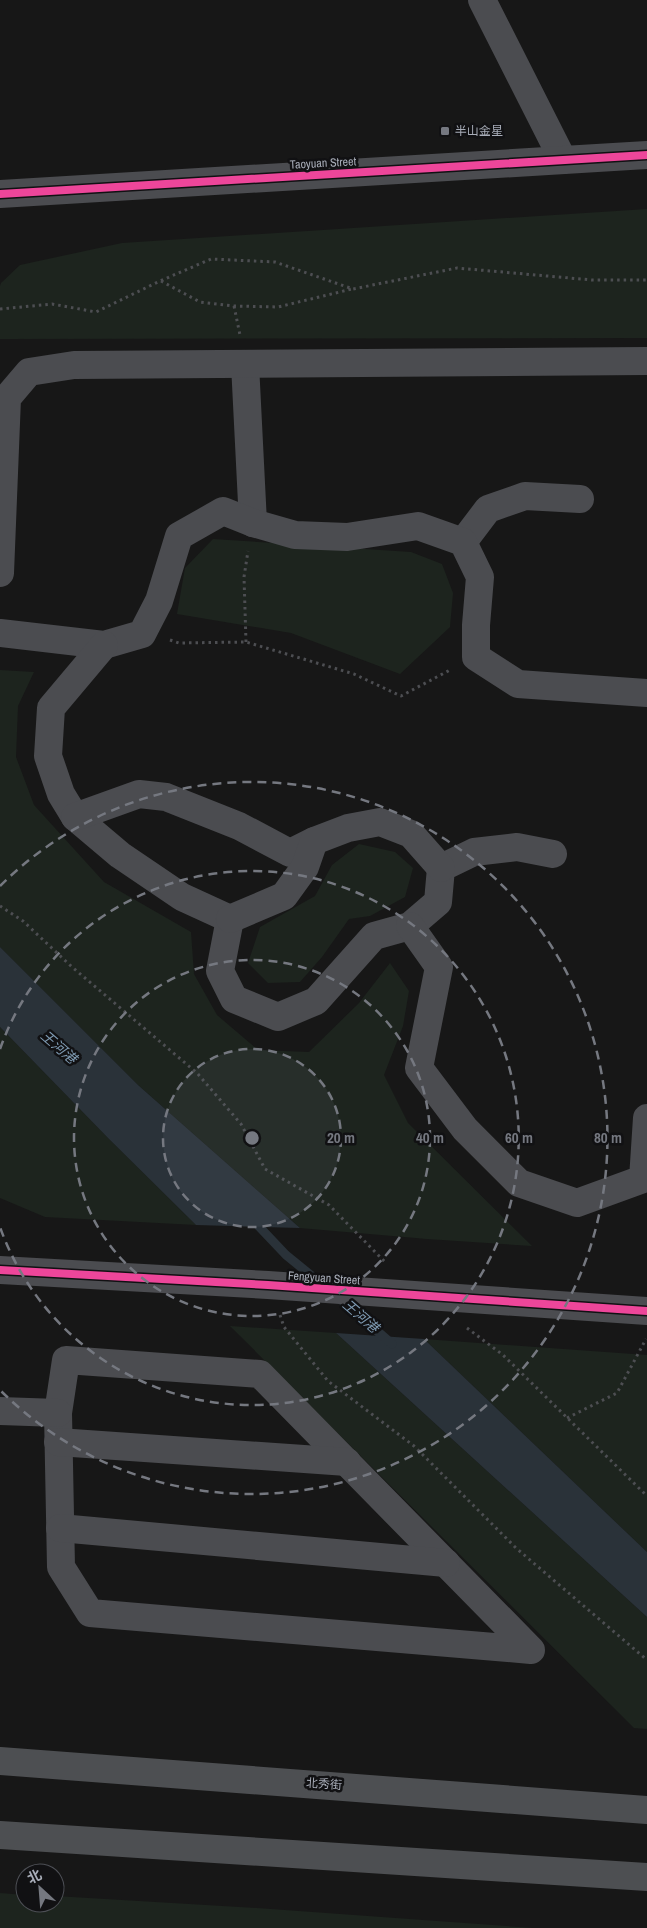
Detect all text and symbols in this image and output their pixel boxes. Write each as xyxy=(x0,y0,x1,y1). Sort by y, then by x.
place label: 半山金星 xyxy=(455,123,503,139)
marker: 半山金星 xyxy=(439,125,451,137)
street label: Taoyuan Street xyxy=(289,153,357,173)
water label: 王河港 xyxy=(37,1026,82,1069)
text: 20 m xyxy=(327,1127,355,1148)
text: 40 m xyxy=(416,1127,444,1148)
text: 60 m xyxy=(505,1127,533,1148)
text: 80 m xyxy=(594,1127,622,1148)
centre of rings xyxy=(243,1129,261,1147)
street label: Fengyuan Street xyxy=(287,1267,361,1289)
water label: 王河港 xyxy=(339,1295,384,1338)
street label: 北秀街 xyxy=(305,1775,343,1793)
north arrow xyxy=(15,1863,65,1913)
text: 北 xyxy=(24,1865,45,1887)

